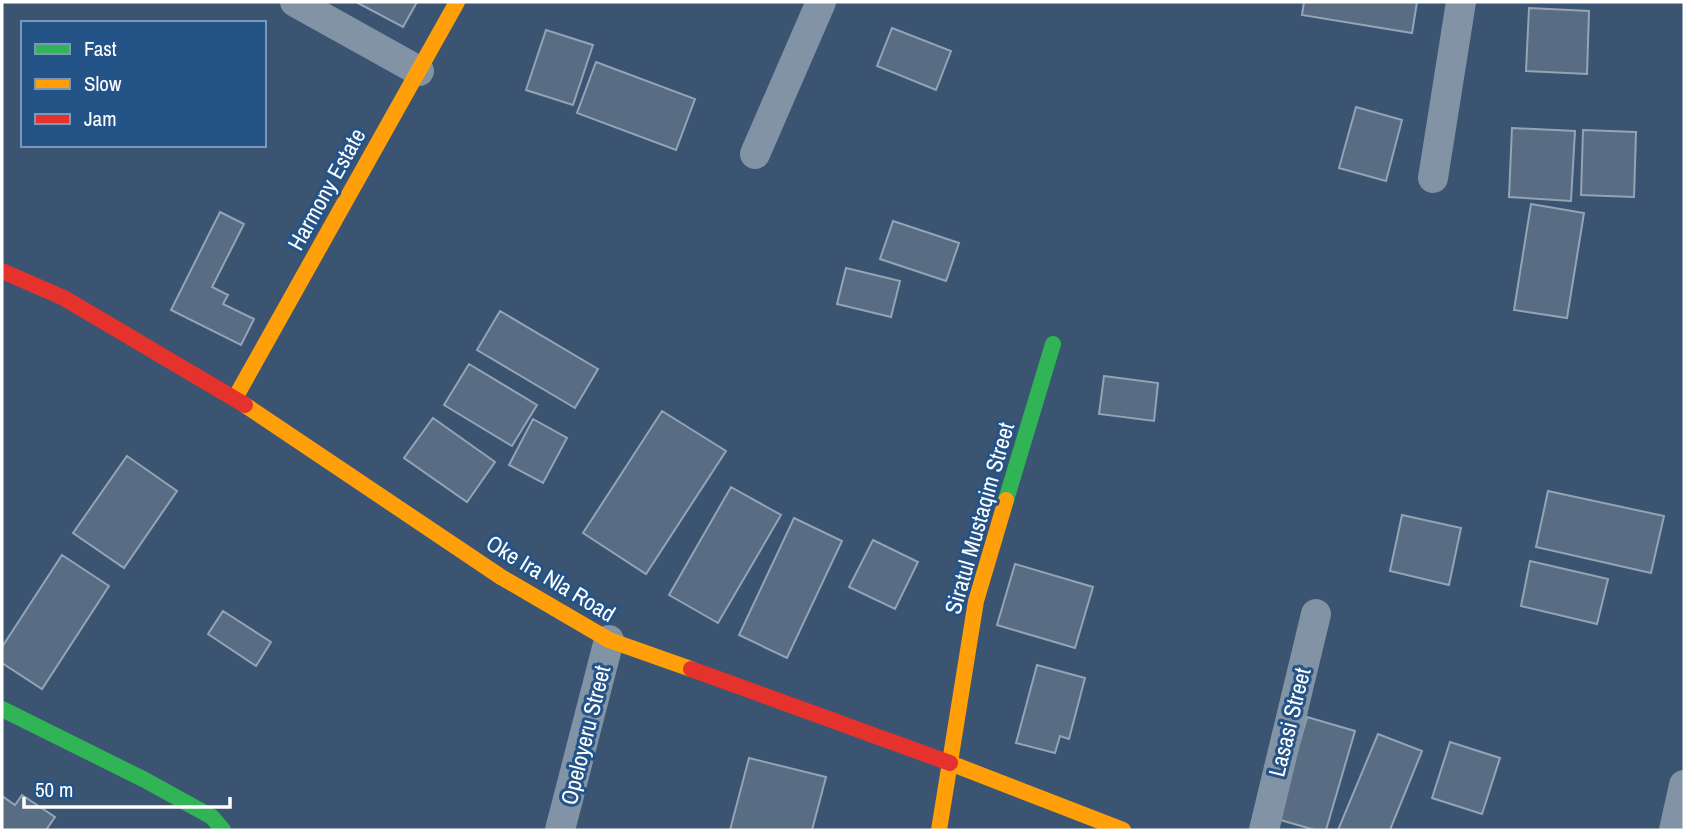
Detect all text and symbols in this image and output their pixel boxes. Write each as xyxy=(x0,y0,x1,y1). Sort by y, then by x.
legend xyxy=(21,21,266,147)
text: Fast xyxy=(84,34,117,63)
text: Slow xyxy=(84,69,122,98)
text: Jam xyxy=(84,104,117,133)
street label: Harmony Estate xyxy=(280,122,372,256)
street label: Siratul Mustaqim Street xyxy=(937,419,1021,617)
street label: Oke Ira Nla Road xyxy=(481,527,621,629)
street label: Opeloyeru Street xyxy=(553,662,617,808)
street label: Lasasi Street xyxy=(1261,664,1317,780)
scale bar xyxy=(24,766,231,810)
text: 50 m xyxy=(35,775,73,804)

